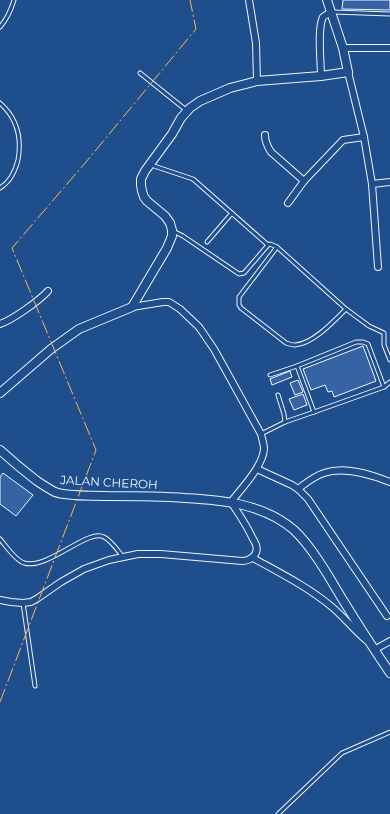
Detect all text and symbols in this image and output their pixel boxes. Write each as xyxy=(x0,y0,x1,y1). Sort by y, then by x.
street label: JALAN CHEROH xyxy=(59,472,158,492)

